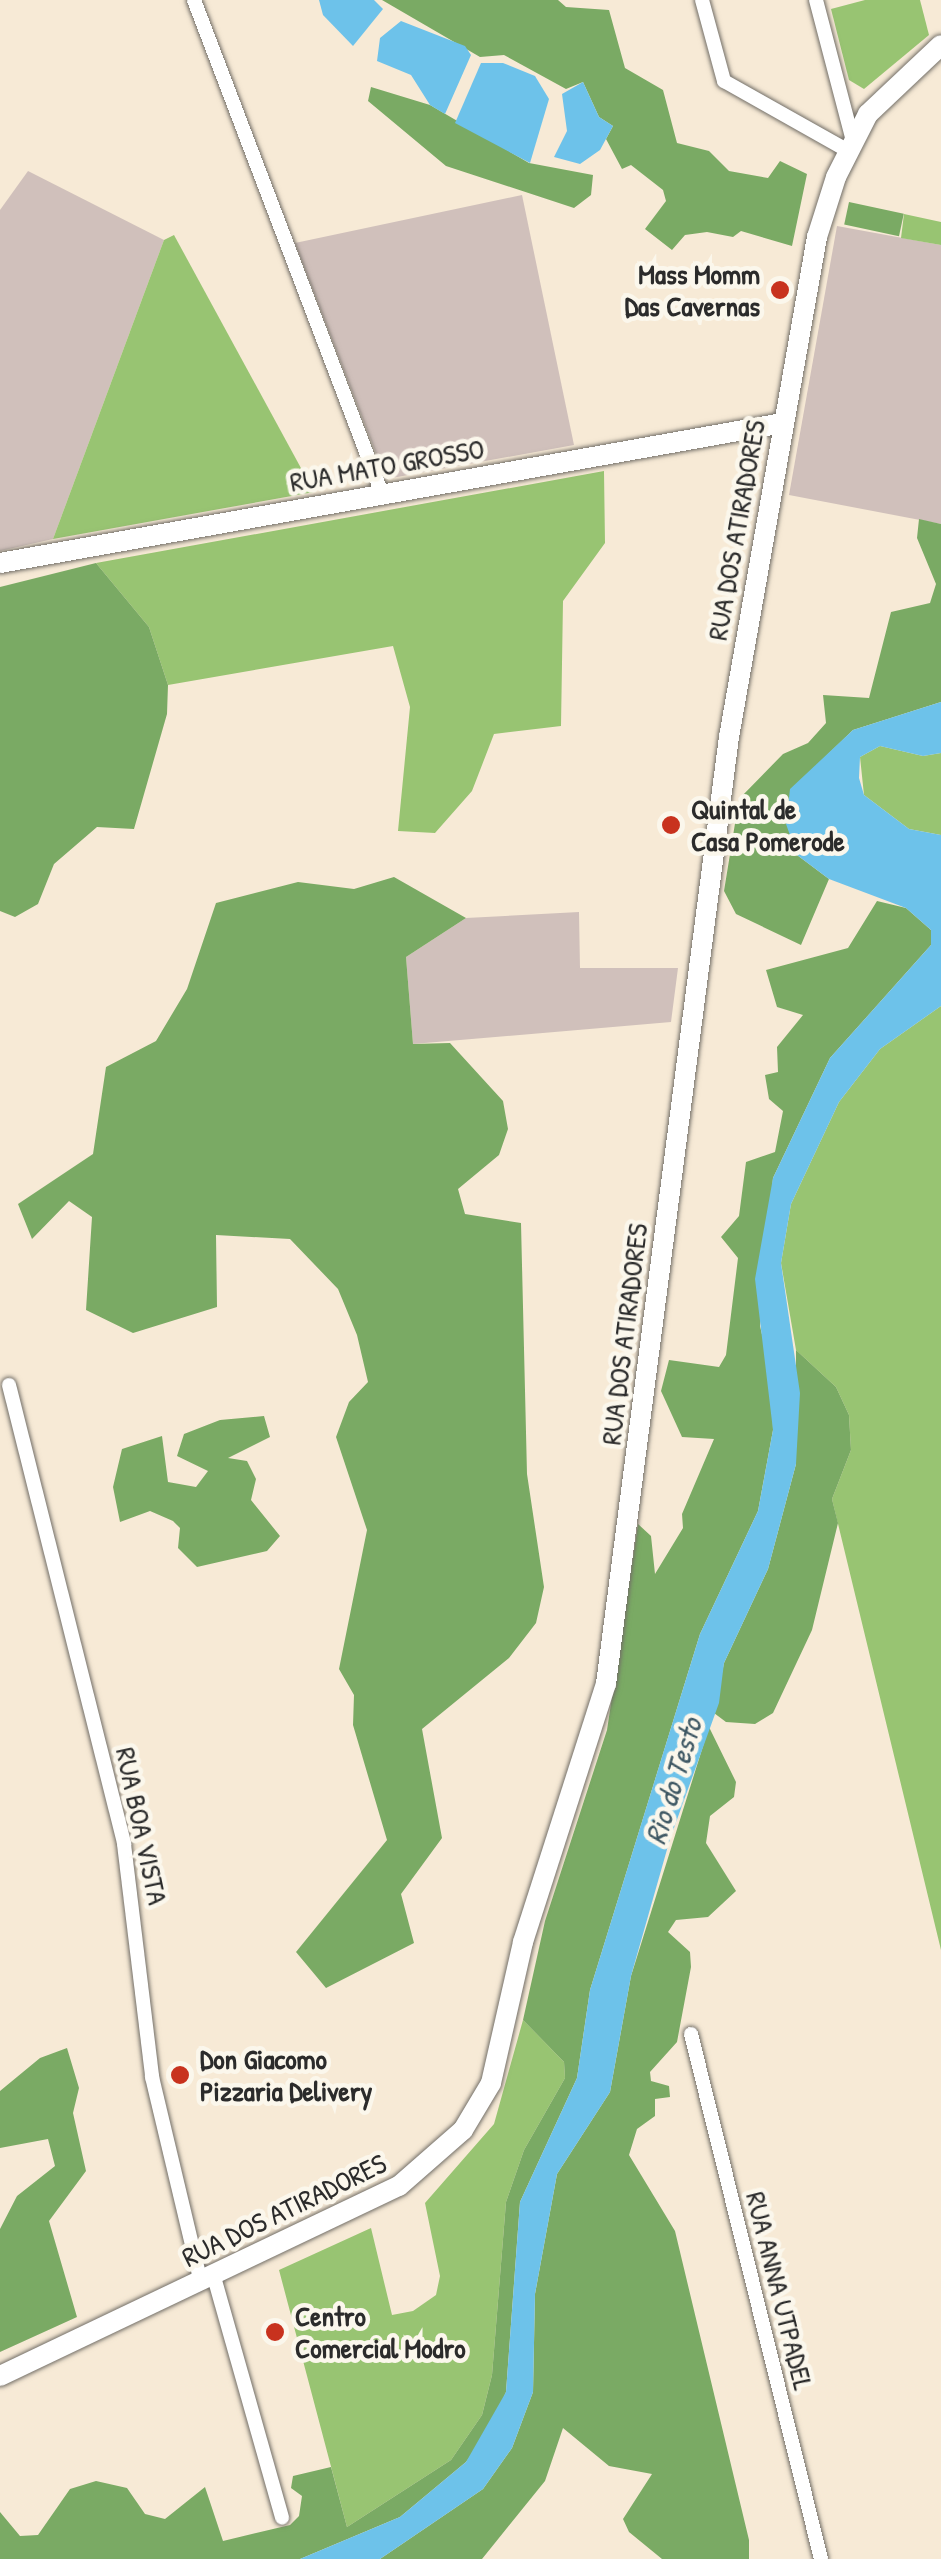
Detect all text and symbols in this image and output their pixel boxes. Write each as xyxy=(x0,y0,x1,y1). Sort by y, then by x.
place label: Mass Momm Das Cavernas xyxy=(625,257,760,323)
marker: Mass Momm Das Cavernas xyxy=(769,279,791,301)
street label: RUA DOS ATIRADORES xyxy=(700,417,772,643)
street label: RUA MATO GROSSO xyxy=(287,431,487,499)
place label: Quintal de Casa Pomerode xyxy=(691,792,845,858)
marker: Quintal de Casa Pomerode xyxy=(660,814,682,836)
street label: RUA DOS ATIRADORES xyxy=(594,1221,654,1447)
water label: Rio do Testo xyxy=(637,1714,709,1848)
street label: RUA BOA VISTA xyxy=(109,1744,175,1908)
place label: Don Giacomo Pizzaria Delivery xyxy=(200,2042,372,2108)
marker: Don Giacomo Pizzaria Delivery xyxy=(169,2064,191,2086)
street label: RUA DOS ATIRADORES xyxy=(176,2146,392,2274)
street label: RUA ANNA UTPADEL xyxy=(739,2188,821,2394)
place label: Centro Comercial Modro xyxy=(295,2299,466,2365)
marker: Centro Comercial Modro xyxy=(264,2321,286,2343)

